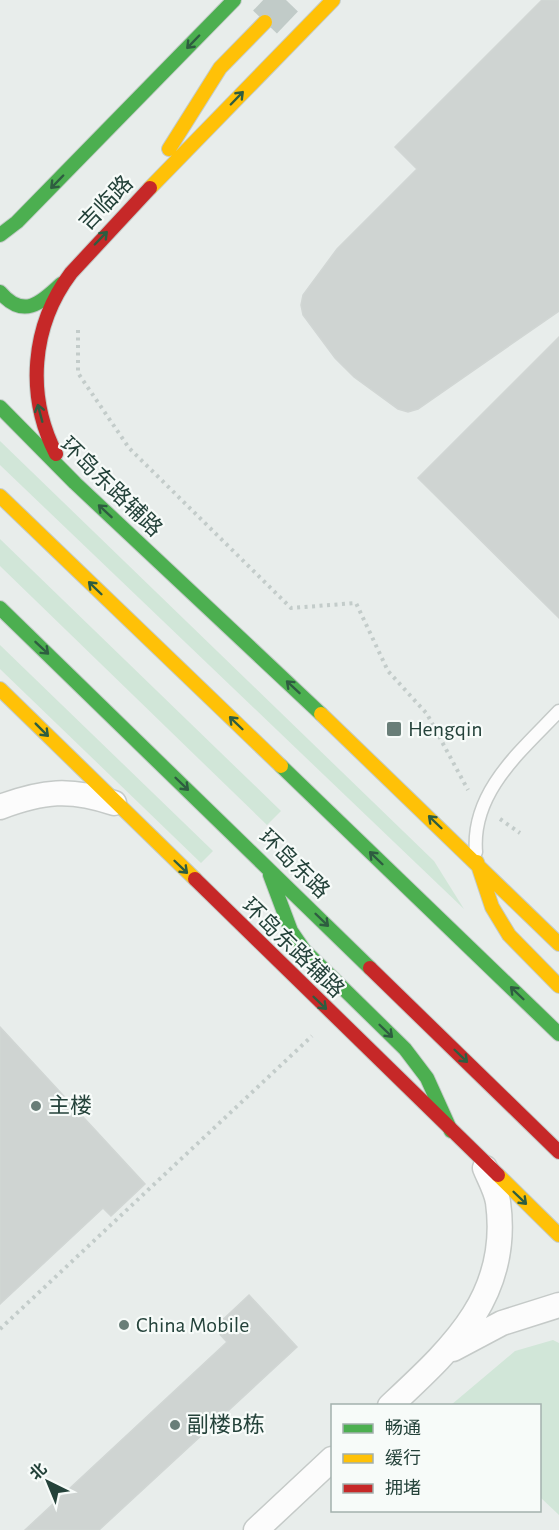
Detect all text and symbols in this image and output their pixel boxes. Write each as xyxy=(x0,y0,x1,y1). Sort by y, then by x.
one-way arrow xyxy=(185,34,200,49)
one-way arrow xyxy=(230,91,244,106)
street label: 吉临路 xyxy=(74,171,137,234)
one-way arrow xyxy=(49,174,64,189)
one-way arrow xyxy=(94,231,108,246)
one-way arrow xyxy=(33,404,45,423)
street label: 环岛东路辅路 xyxy=(56,433,167,541)
one-way arrow xyxy=(98,504,113,518)
one-way arrow xyxy=(88,580,103,595)
one-way arrow xyxy=(35,641,50,655)
one-way arrow xyxy=(286,680,301,695)
one-way arrow xyxy=(228,716,243,730)
place label: Hengqin xyxy=(408,718,483,740)
marker: Hengqin xyxy=(385,720,403,738)
one-way arrow xyxy=(34,723,49,738)
one-way arrow xyxy=(175,777,190,791)
one-way arrow xyxy=(427,814,442,829)
street label: 环岛东路 xyxy=(255,825,334,902)
one-way arrow xyxy=(369,851,384,865)
one-way arrow xyxy=(173,860,188,874)
street label: 环岛东路辅路 xyxy=(238,894,349,1002)
one-way arrow xyxy=(314,913,329,928)
one-way arrow xyxy=(509,986,524,1001)
one-way arrow xyxy=(313,996,328,1011)
one-way arrow xyxy=(378,1023,393,1038)
one-way arrow xyxy=(454,1049,469,1064)
place label: 主楼 xyxy=(48,1094,92,1117)
marker: 主楼 xyxy=(29,1099,43,1113)
one-way arrow xyxy=(513,1191,528,1205)
place label: China Mobile xyxy=(136,1314,249,1336)
marker: China Mobile xyxy=(117,1318,131,1332)
legend xyxy=(331,1404,541,1512)
place label: 副楼B栋 xyxy=(187,1413,265,1436)
marker: 副楼B栋 xyxy=(168,1418,182,1432)
text: 畅通 xyxy=(385,1418,421,1438)
text: 缓行 xyxy=(385,1448,421,1468)
north arrow xyxy=(18,1452,78,1512)
text: 北 xyxy=(26,1460,50,1483)
text: 拥堵 xyxy=(385,1478,421,1498)

